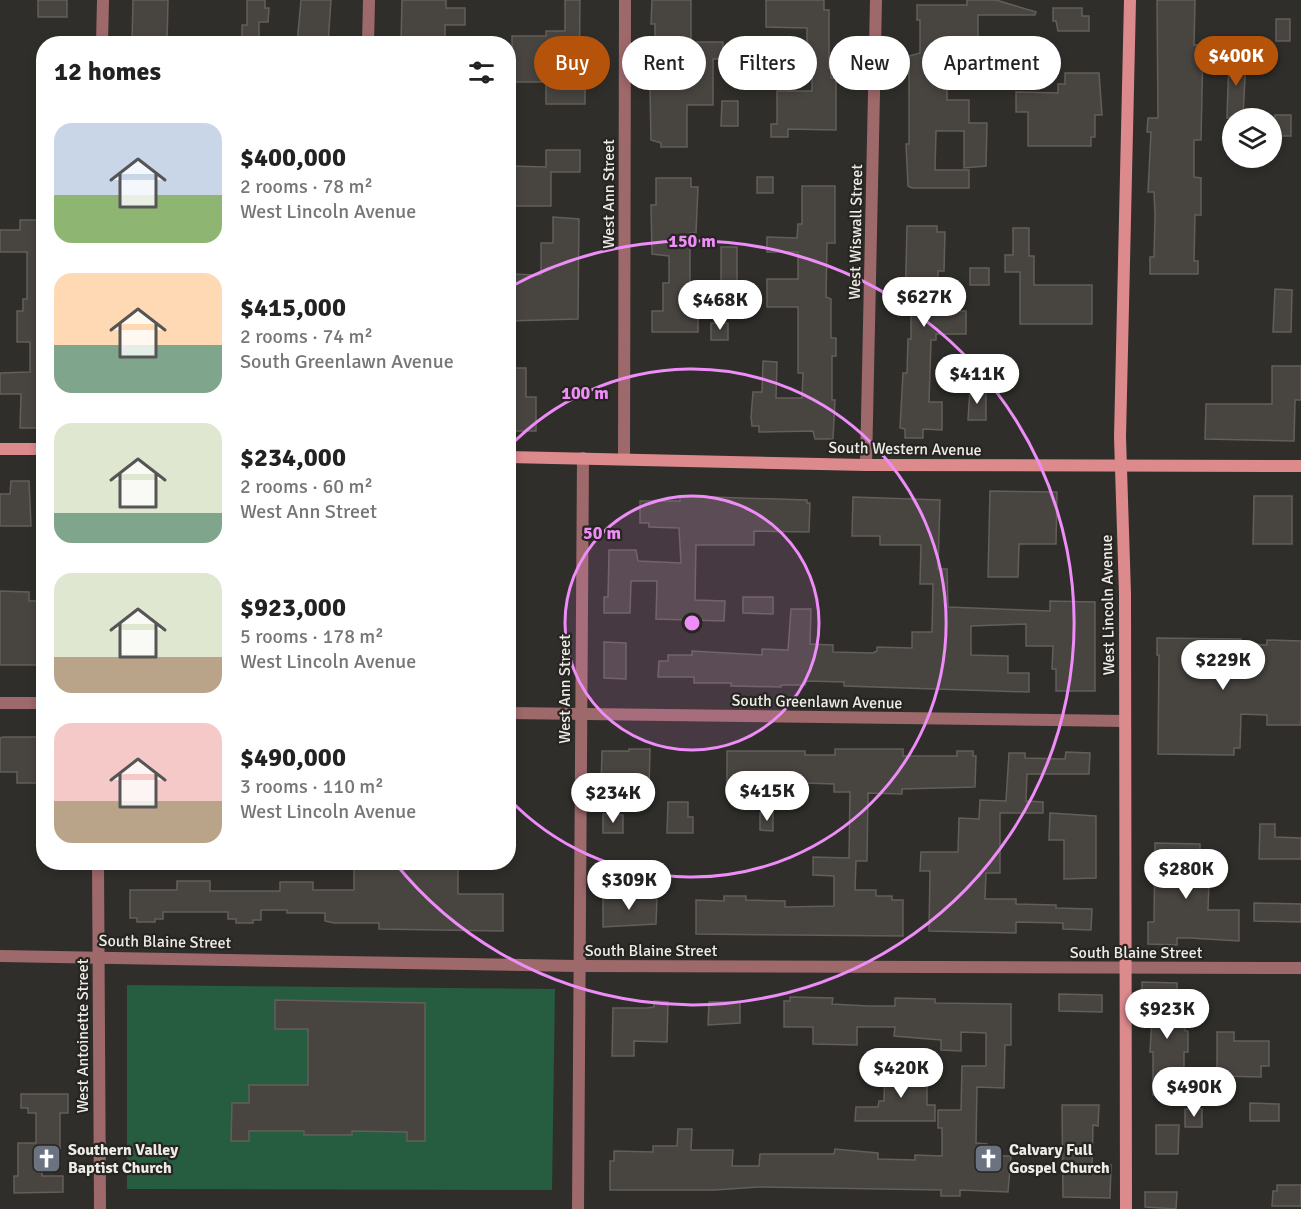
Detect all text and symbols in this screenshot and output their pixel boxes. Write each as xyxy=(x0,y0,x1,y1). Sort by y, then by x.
chip: Buy xyxy=(534,36,610,90)
chip: Rent xyxy=(622,36,706,90)
chip: Filters xyxy=(718,36,817,90)
chip: New xyxy=(829,36,910,90)
chip: Apartment xyxy=(922,36,1061,90)
pin: $400K xyxy=(1194,36,1278,87)
text: $400K xyxy=(1208,43,1264,68)
text: 12 homes xyxy=(54,56,161,88)
icon: filters xyxy=(465,56,498,89)
map controls xyxy=(1222,108,1282,168)
button: layers xyxy=(1222,108,1282,168)
street label: West Ann Street xyxy=(599,139,619,249)
text: $400,000 xyxy=(240,142,346,174)
icon: home xyxy=(102,147,174,219)
street label: West Wiswall Street xyxy=(845,163,867,300)
text: 2 rooms · 78 m² xyxy=(240,174,373,199)
text: West Lincoln Avenue xyxy=(240,199,416,224)
text: 150 m xyxy=(668,230,716,252)
pin: $627K xyxy=(882,277,966,328)
pin: $468K xyxy=(678,280,762,331)
text: $627K xyxy=(896,284,952,309)
text: $468K xyxy=(692,287,748,312)
text: $415,000 xyxy=(240,292,346,324)
icon: home xyxy=(102,297,174,369)
text: 2 rooms · 74 m² xyxy=(240,324,373,349)
text: South Greenlawn Avenue xyxy=(240,349,454,374)
pin: $411K xyxy=(935,354,1019,405)
text: $411K xyxy=(949,361,1005,386)
text: 100 m xyxy=(561,382,609,404)
street label: South Western Avenue xyxy=(828,438,982,460)
text: $234,000 xyxy=(240,442,346,474)
icon: home xyxy=(102,447,174,519)
text: 2 rooms · 60 m² xyxy=(240,474,373,499)
text: West Ann Street xyxy=(240,499,377,524)
text: 50 m xyxy=(583,522,621,544)
street label: West Lincoln Avenue xyxy=(1097,534,1119,676)
text: $923,000 xyxy=(240,592,346,624)
icon: home xyxy=(102,597,174,669)
centre of rings xyxy=(682,613,702,633)
text: 5 rooms · 178 m² xyxy=(240,624,384,649)
street label: West Ann Street xyxy=(555,634,575,744)
pin: $229K xyxy=(1181,640,1265,691)
text: $229K xyxy=(1195,647,1251,672)
text: West Lincoln Avenue xyxy=(240,649,416,674)
street label: South Greenlawn Avenue xyxy=(731,691,903,713)
text: $490,000 xyxy=(240,742,346,774)
icon: home xyxy=(102,747,174,819)
pin: $415K xyxy=(725,771,809,822)
pin: $234K xyxy=(571,773,655,824)
text: 3 rooms · 110 m² xyxy=(240,774,384,799)
text: $415K xyxy=(739,778,795,803)
text: $234K xyxy=(585,780,641,805)
text: West Lincoln Avenue xyxy=(240,799,416,824)
pin: $280K xyxy=(1144,849,1228,900)
text: $280K xyxy=(1158,856,1214,881)
pin: $309K xyxy=(587,860,671,911)
text: $309K xyxy=(601,867,657,892)
street label: South Blaine Street xyxy=(99,931,232,953)
street label: South Blaine Street xyxy=(585,941,718,961)
street label: South Blaine Street xyxy=(1070,943,1203,963)
street label: West Antoinette Street xyxy=(73,958,93,1113)
pin: $923K xyxy=(1125,989,1209,1040)
text: $923K xyxy=(1139,996,1195,1021)
pin: $420K xyxy=(859,1048,943,1099)
text: $420K xyxy=(873,1055,929,1080)
pin: $490K xyxy=(1152,1067,1236,1118)
text: $490K xyxy=(1166,1074,1222,1099)
place label: Southern Valley Baptist Church xyxy=(68,1140,178,1178)
place label: Calvary Full Gospel Church xyxy=(1009,1140,1110,1178)
church icon: Southern Valley Baptist Church xyxy=(31,1142,63,1174)
church icon: Calvary Full Gospel Church xyxy=(972,1142,1004,1174)

